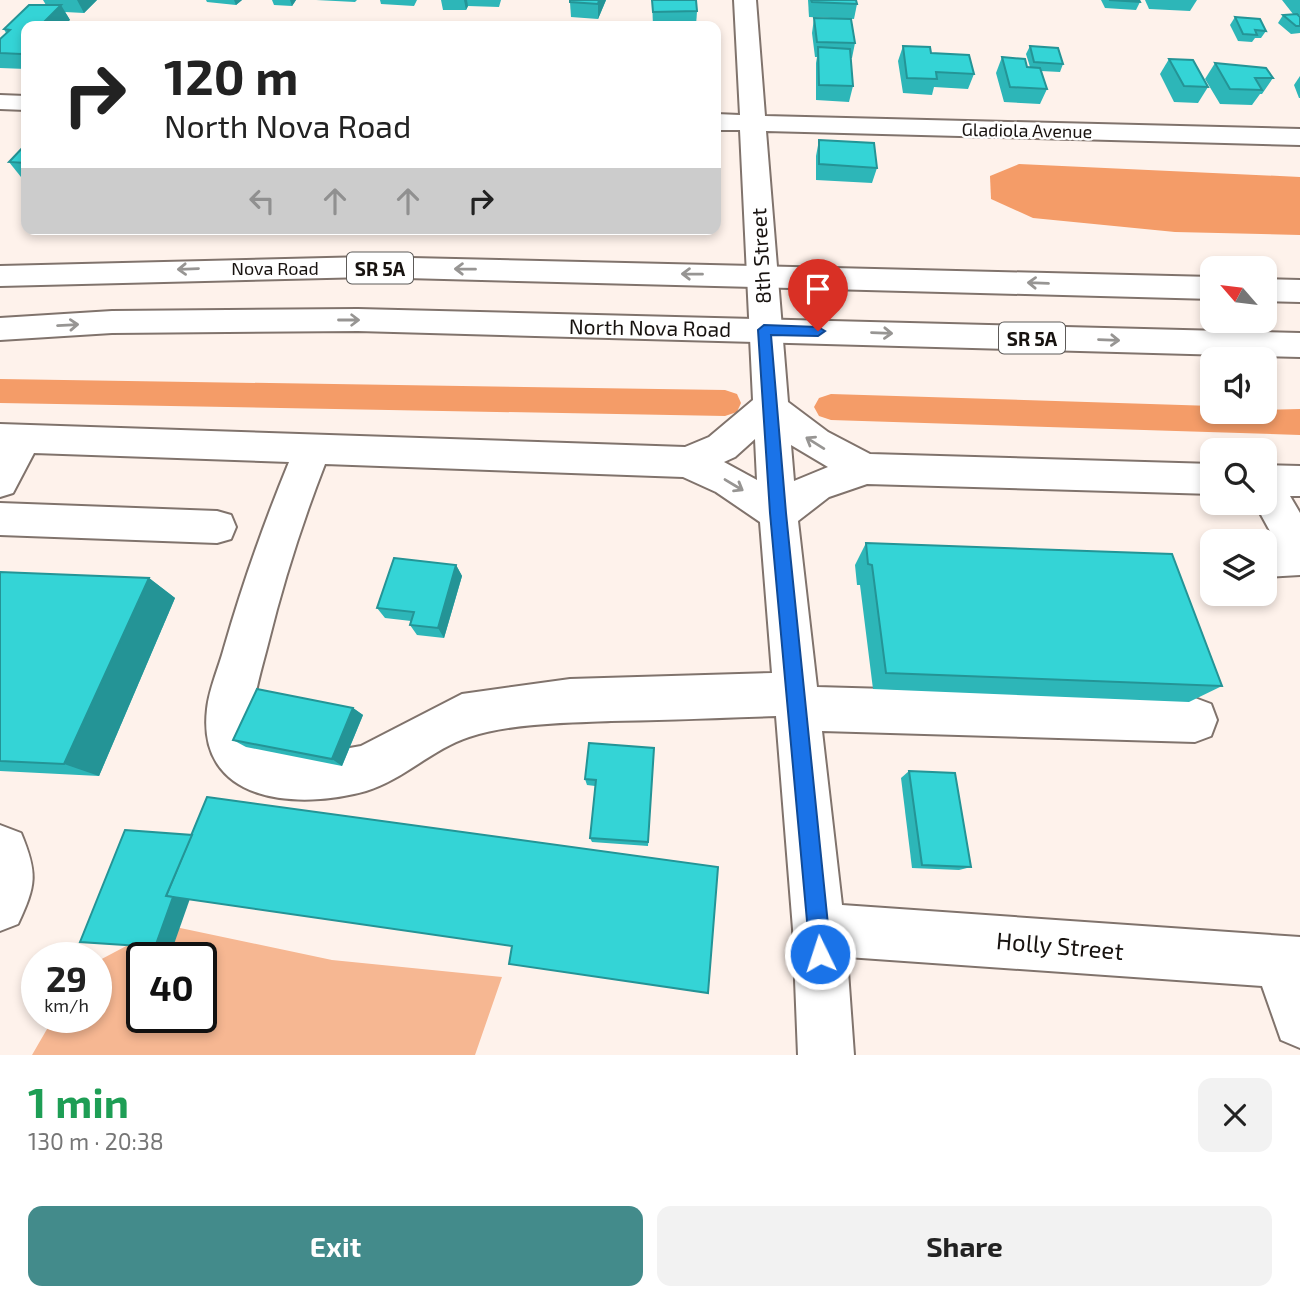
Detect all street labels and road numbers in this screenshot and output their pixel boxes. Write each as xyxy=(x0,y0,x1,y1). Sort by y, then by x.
street label: Gladiola Avenue xyxy=(961,118,1093,142)
street label: 8th Street xyxy=(745,207,775,305)
road number: SR 5A xyxy=(347,252,413,284)
street label: Nova Road xyxy=(231,257,319,279)
street label: North Nova Road xyxy=(569,313,731,341)
road number: SR 5A xyxy=(999,322,1065,354)
street label: Holly Street xyxy=(995,925,1125,965)

